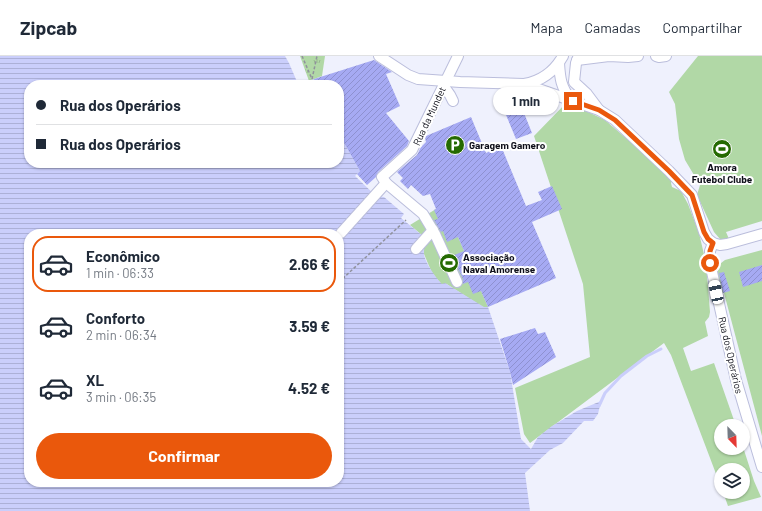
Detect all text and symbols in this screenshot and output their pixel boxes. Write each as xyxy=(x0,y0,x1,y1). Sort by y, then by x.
text: Zipcab xyxy=(20,16,77,39)
text: Mapa xyxy=(531,19,563,36)
text: Camadas xyxy=(585,19,640,36)
text: Compartilhar xyxy=(662,19,742,36)
street label: Rua da Mundet xyxy=(410,84,448,147)
callout: 1 min xyxy=(493,87,559,115)
route end xyxy=(564,92,582,110)
text: 1 min xyxy=(512,93,540,109)
text: Rua dos Operários xyxy=(60,96,181,114)
parking icon: Garagem Gamero xyxy=(444,134,466,156)
text: Rua dos Operários xyxy=(60,135,181,153)
sports icon: Amora Futebol Clube xyxy=(711,138,733,160)
place label: Garagem Gamero xyxy=(469,139,546,151)
place label: Amora Futebol Clube xyxy=(692,161,753,185)
icon: car xyxy=(38,246,74,282)
text: Econômico xyxy=(86,247,160,265)
place label: Associação Naval Amorense xyxy=(463,251,536,275)
sports icon: Associação Naval Amorense xyxy=(438,252,460,274)
route start xyxy=(701,254,719,272)
text: 2.66 € xyxy=(289,255,330,273)
text: 1 min · 06:33 xyxy=(86,265,154,281)
car xyxy=(708,279,724,305)
icon: car xyxy=(38,308,74,344)
text: Conforto xyxy=(86,309,145,327)
street label: Rua dos Operários xyxy=(716,315,746,395)
text: 3.59 € xyxy=(289,317,330,335)
text: 2 min · 06:34 xyxy=(86,327,157,343)
icon: car xyxy=(38,370,74,406)
text: XL xyxy=(86,371,104,389)
text: 4.52 € xyxy=(288,379,330,397)
text: 3 min · 06:35 xyxy=(86,389,156,405)
north arrow xyxy=(714,419,750,455)
map controls xyxy=(714,419,750,499)
button: Confirmar xyxy=(36,433,332,479)
button: layers xyxy=(714,463,750,499)

